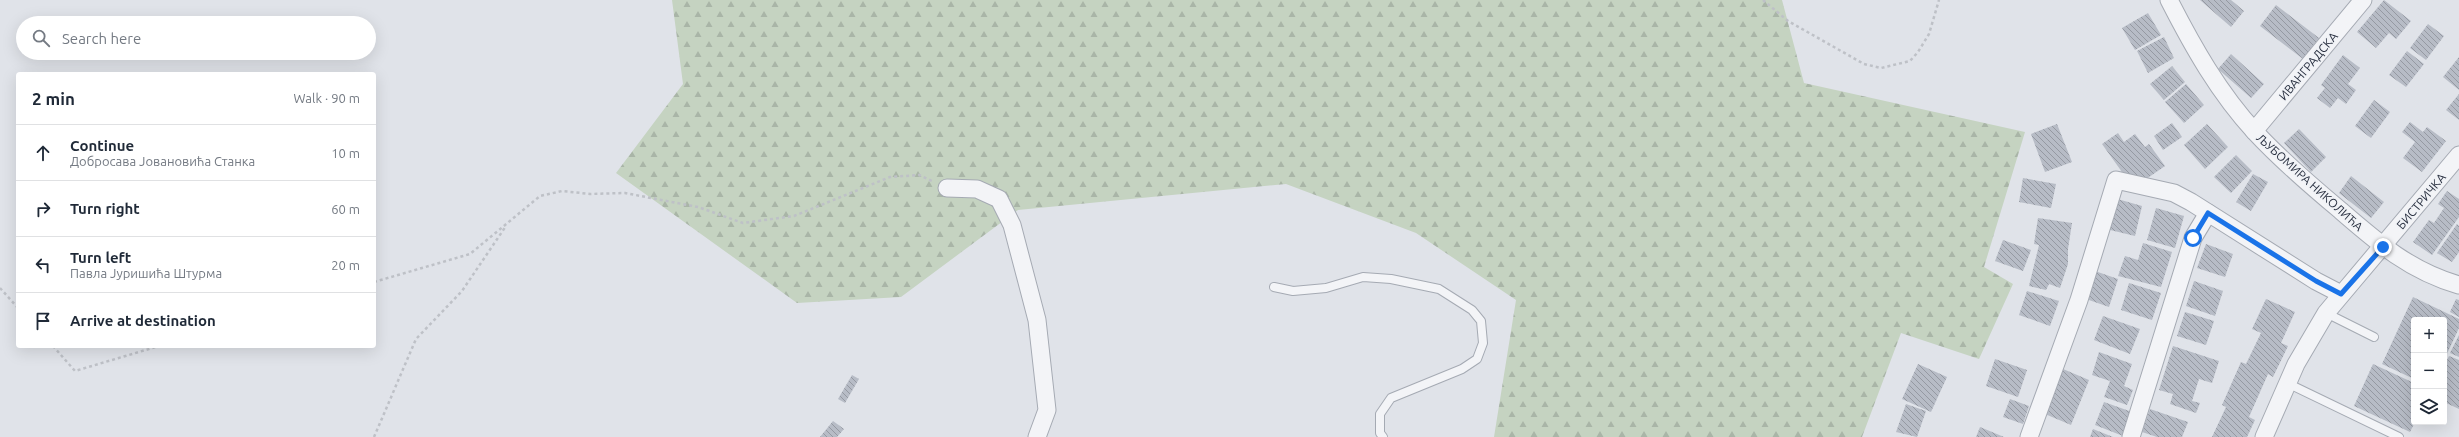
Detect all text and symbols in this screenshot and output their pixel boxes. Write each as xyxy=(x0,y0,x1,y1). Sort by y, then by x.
search box xyxy=(16,16,376,60)
icon: search xyxy=(30,27,52,49)
street label: ИВАНГРАДСКА xyxy=(2276,29,2340,102)
text: Search here xyxy=(62,30,141,47)
text: 2 min xyxy=(32,89,75,108)
text: Walk · 90 m xyxy=(294,91,360,105)
street label: ЉУБОМИРА НИКОЛИЋА xyxy=(2254,131,2366,233)
text: Continue xyxy=(70,137,134,154)
icon: ahead xyxy=(32,142,54,164)
text: 10 m xyxy=(331,146,360,160)
text: Добросава Јовановића Станка xyxy=(70,154,255,168)
street label: БИСТРИЧКА xyxy=(2394,170,2448,232)
icon: right xyxy=(32,198,54,220)
text: Turn right xyxy=(70,200,140,217)
text: 60 m xyxy=(331,202,360,216)
route start xyxy=(2184,229,2202,247)
route end xyxy=(2374,238,2392,256)
text: Turn left xyxy=(70,249,131,266)
icon: left xyxy=(32,254,54,276)
text: 20 m xyxy=(331,258,360,272)
text: Павла Јуришића Штурма xyxy=(70,266,222,280)
icon: arrive xyxy=(32,310,54,332)
text: Arrive at destination xyxy=(70,312,216,329)
map controls xyxy=(2411,317,2447,425)
button: + xyxy=(2411,317,2447,353)
button: − xyxy=(2411,353,2447,389)
button: layers xyxy=(2411,389,2447,425)

